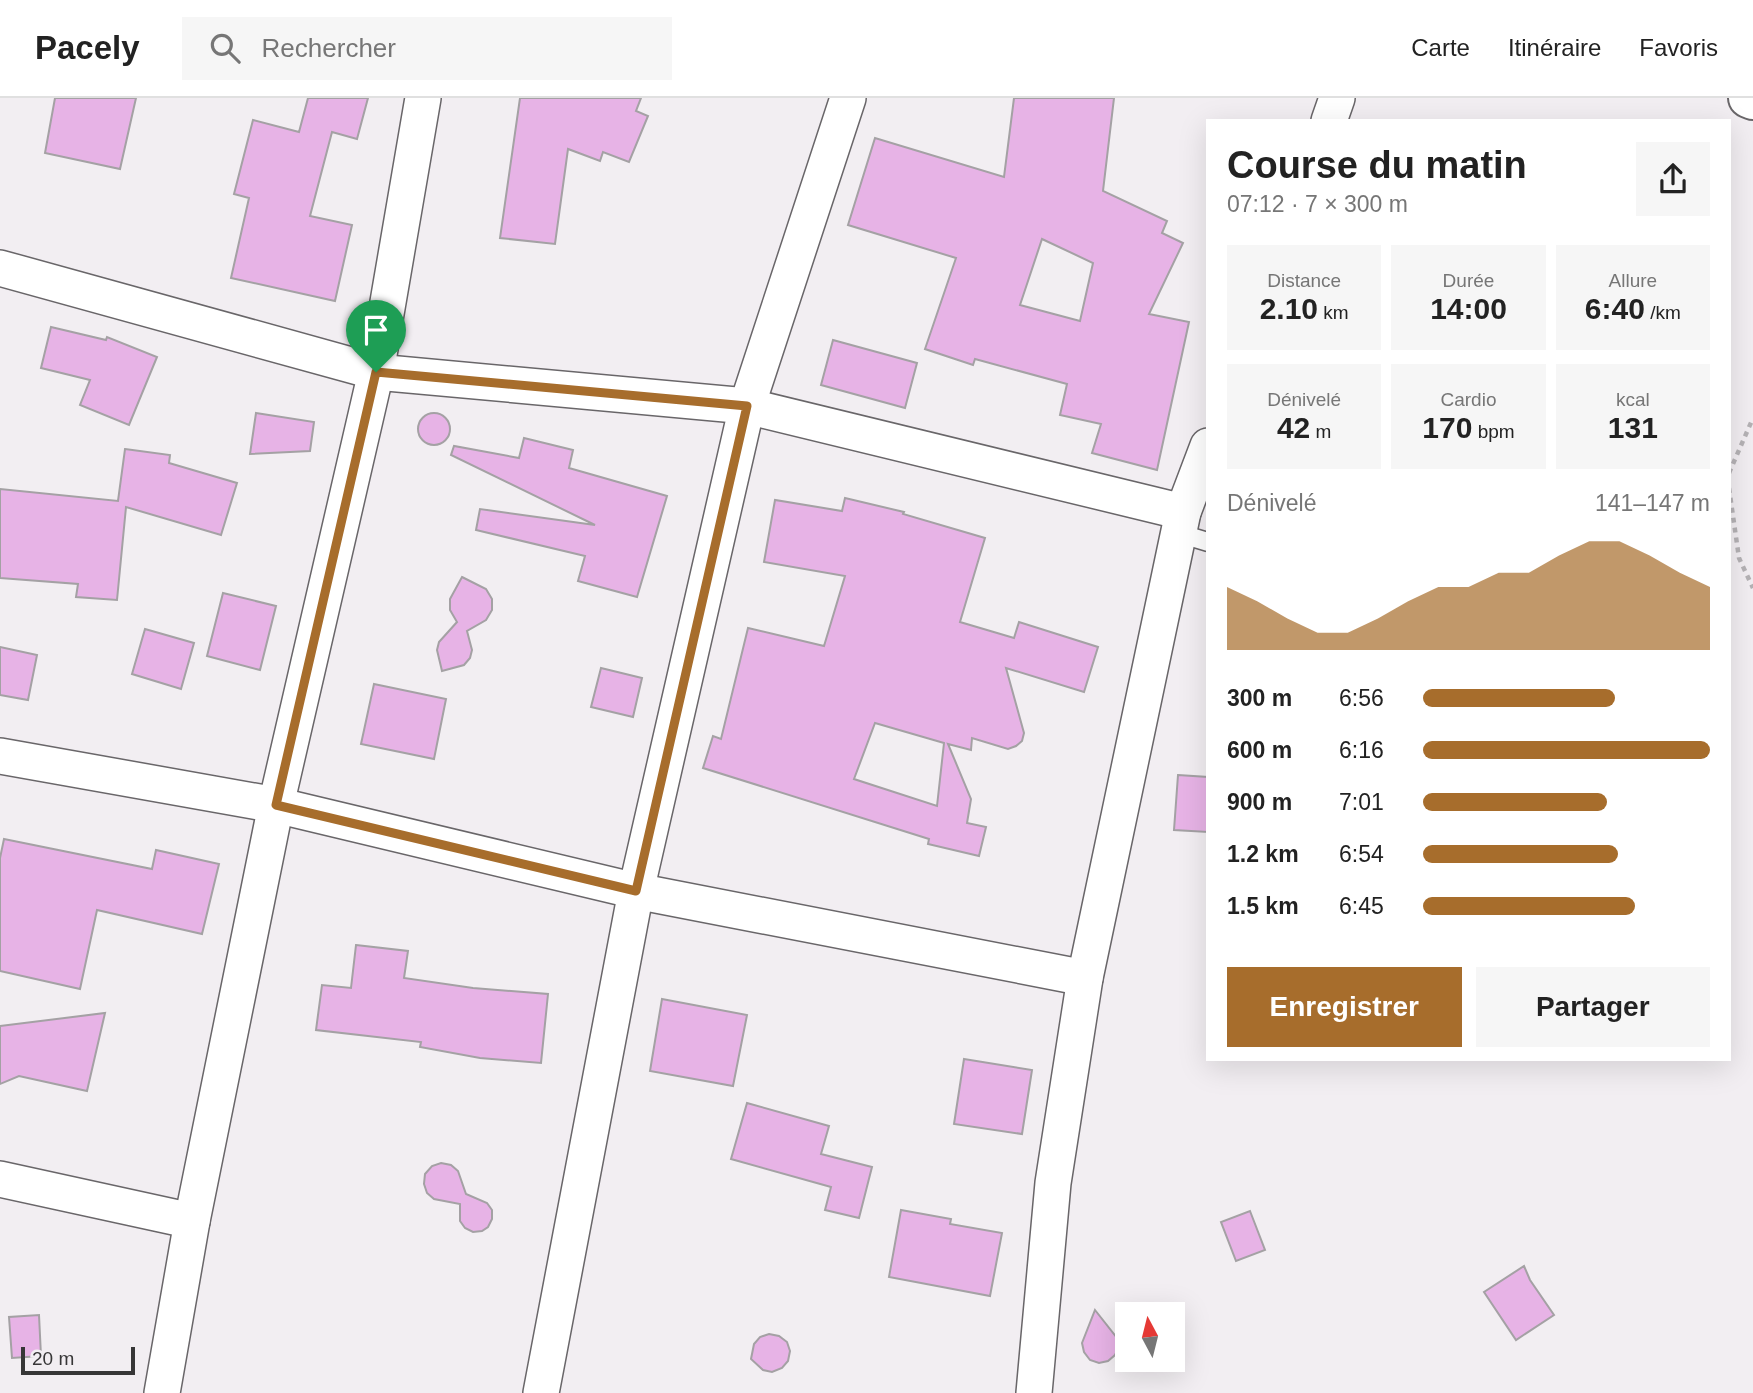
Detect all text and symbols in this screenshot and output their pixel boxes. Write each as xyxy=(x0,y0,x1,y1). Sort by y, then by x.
search box xyxy=(182,17,672,80)
text: Pacely xyxy=(35,29,140,66)
icon: search xyxy=(206,29,244,67)
text: Rechercher xyxy=(262,33,396,63)
text: Carte xyxy=(1411,34,1470,61)
text: Itinéraire xyxy=(1508,34,1601,61)
text: Favoris xyxy=(1639,34,1718,61)
button: share xyxy=(1636,142,1710,216)
text: Course du matin xyxy=(1227,144,1527,186)
text: 07:12 · 7 × 300 m xyxy=(1227,191,1408,217)
text: Distance xyxy=(1267,270,1341,291)
text: Durée xyxy=(1443,270,1494,291)
text: Allure xyxy=(1609,270,1657,291)
text: 2.10 xyxy=(1260,292,1318,325)
text: 14:00 xyxy=(1430,292,1507,325)
text: 6:40 xyxy=(1585,292,1645,325)
pin xyxy=(346,300,406,372)
text: km xyxy=(1318,302,1349,323)
text: /km xyxy=(1645,302,1681,323)
icon: arrive xyxy=(357,311,395,349)
text: Dénivelé xyxy=(1267,389,1341,410)
text: Cardio xyxy=(1441,389,1496,410)
text: kcal xyxy=(1616,389,1650,410)
text: 42 xyxy=(1277,411,1310,444)
text: 170 xyxy=(1422,411,1472,444)
text: 131 xyxy=(1608,411,1658,444)
text: m xyxy=(1310,421,1331,442)
text: bpm xyxy=(1472,421,1515,442)
text: Dénivelé xyxy=(1227,490,1317,516)
text: 141–147 m xyxy=(1595,490,1710,516)
text: 300 m xyxy=(1227,685,1292,711)
text: 6:56 xyxy=(1339,685,1384,711)
text: 600 m xyxy=(1227,737,1292,763)
text: 6:16 xyxy=(1339,737,1384,763)
text: 900 m xyxy=(1227,789,1292,815)
text: 7:01 xyxy=(1339,789,1384,815)
text: 1.2 km xyxy=(1227,841,1299,867)
text: 6:54 xyxy=(1339,841,1384,867)
text: 1.5 km xyxy=(1227,893,1299,919)
text: 6:45 xyxy=(1339,893,1384,919)
button: Enregistrer xyxy=(1227,967,1462,1047)
button: Partager xyxy=(1476,967,1710,1047)
north arrow xyxy=(1115,1302,1185,1372)
map controls xyxy=(1115,1302,1185,1372)
scale bar xyxy=(21,1344,135,1376)
text: 20 m xyxy=(32,1348,74,1369)

